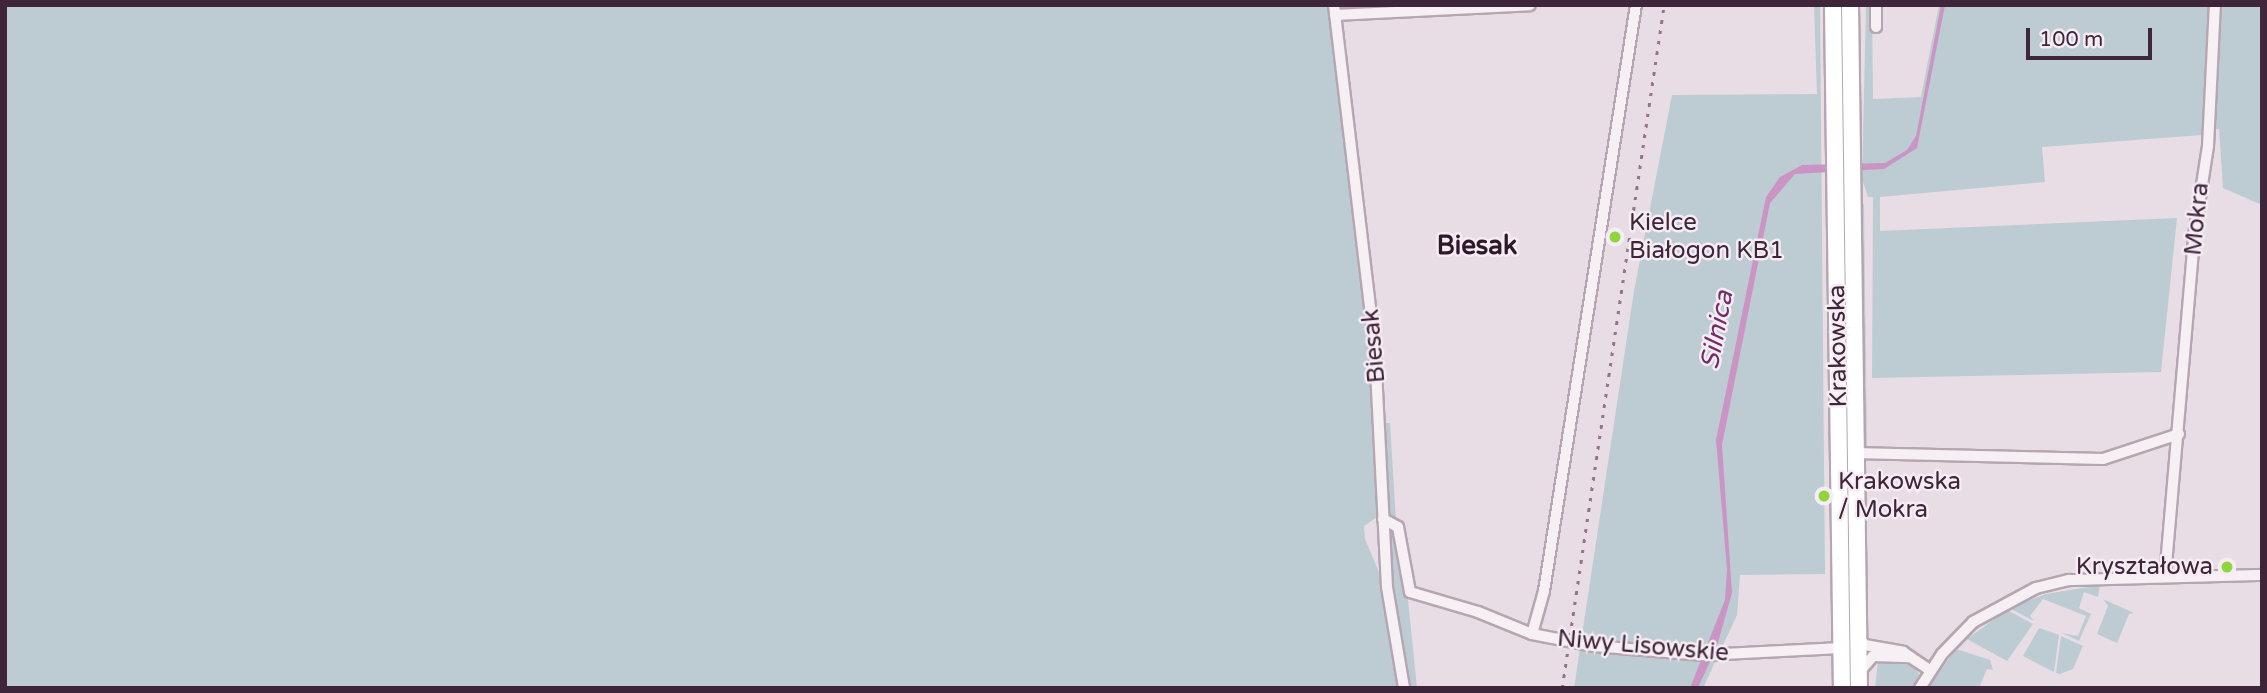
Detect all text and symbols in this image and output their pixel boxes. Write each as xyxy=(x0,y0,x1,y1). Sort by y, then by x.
scale bar xyxy=(2029,14,2155,58)
text: 100 m xyxy=(2039,27,2103,52)
street label: Mokra xyxy=(2179,181,2215,257)
place label: Kielce Białogon KB1 xyxy=(1629,209,1784,265)
marker: Kielce Białogon KB1 xyxy=(1607,229,1623,245)
district label: Biesak xyxy=(1437,230,1517,262)
street label: Krakowska xyxy=(1823,284,1853,408)
water label: Silnica xyxy=(1694,288,1740,372)
street label: Biesak xyxy=(1356,308,1392,384)
place label: Krakowska / Mokra xyxy=(1838,468,1961,524)
marker: Krakowska / Mokra xyxy=(1816,488,1832,504)
place label: Kryształowa xyxy=(2076,553,2213,581)
marker: Kryształowa xyxy=(2219,559,2235,575)
street label: Niwy Lisowskie xyxy=(1556,624,1730,668)

